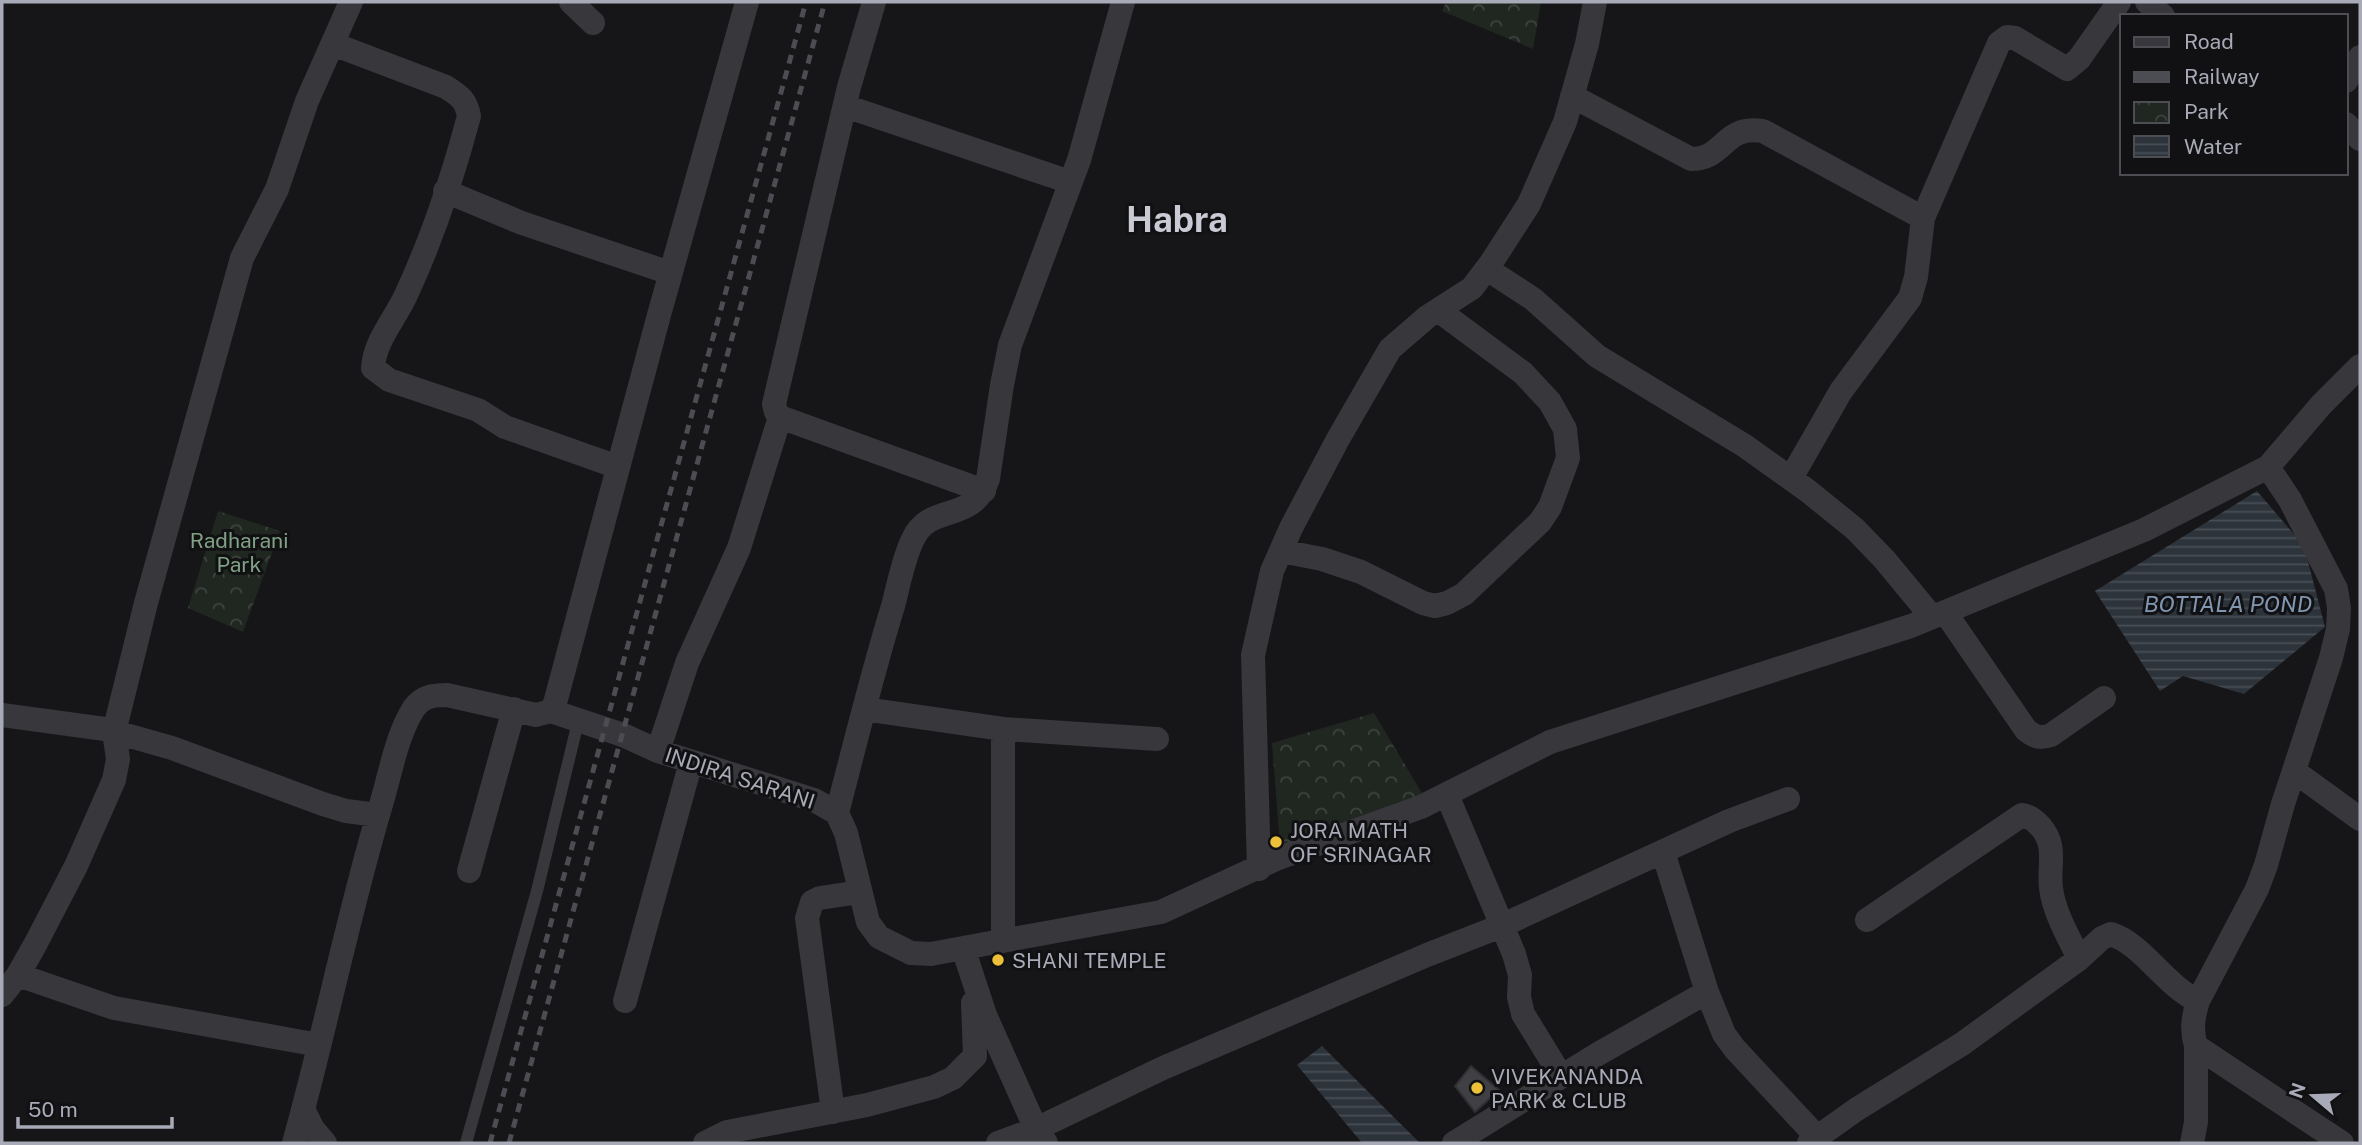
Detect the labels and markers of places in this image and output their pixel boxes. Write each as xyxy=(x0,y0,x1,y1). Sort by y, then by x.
place label: JORA MATH OF SRINAGAR xyxy=(1290,818,1432,867)
marker: JORA MATH OF SRINAGAR xyxy=(1268,834,1284,850)
place label: SHANI TEMPLE xyxy=(1012,948,1167,973)
marker: SHANI TEMPLE xyxy=(990,952,1006,968)
place label: VIVEKANANDA PARK & CLUB xyxy=(1491,1064,1643,1113)
marker: VIVEKANANDA PARK & CLUB xyxy=(1469,1080,1485,1096)

